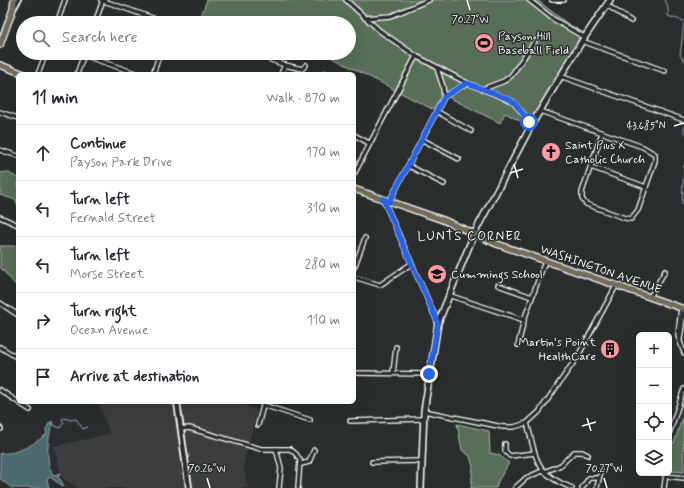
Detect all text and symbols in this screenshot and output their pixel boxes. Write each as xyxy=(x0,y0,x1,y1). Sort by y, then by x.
text: 70.27°W xyxy=(452,13,488,27)
search box xyxy=(16,16,356,60)
icon: search xyxy=(30,27,52,49)
text: Search here xyxy=(62,28,138,48)
place label: Payson Hill Baseball Field xyxy=(498,29,569,59)
sports icon: Payson Hill Baseball Field xyxy=(473,32,495,54)
text: 11 min xyxy=(32,87,78,109)
text: Walk · 870 m xyxy=(266,90,340,107)
route start xyxy=(520,113,538,131)
text: 43.685°N xyxy=(627,119,666,133)
text: Continue xyxy=(70,134,126,154)
place label: Saint Pius X Catholic Church xyxy=(565,138,645,168)
church icon: Saint Pius X Catholic Church xyxy=(540,141,562,163)
icon: ahead xyxy=(32,142,54,164)
text: 170 m xyxy=(306,144,340,161)
text: Payson Park Drive xyxy=(70,154,172,171)
text: Turn left xyxy=(70,190,130,210)
icon: left xyxy=(32,198,54,220)
text: 310 m xyxy=(307,200,340,217)
text: Fernald Street xyxy=(70,210,156,227)
district label: LUNTS CORNER xyxy=(418,228,522,245)
street label: WASHINGTON AVENUE xyxy=(538,242,663,298)
text: Turn left xyxy=(70,246,130,266)
icon: left xyxy=(32,254,54,276)
text: 280 m xyxy=(305,256,340,273)
school or university icon: Cummings School xyxy=(426,263,448,285)
text: Morse Street xyxy=(70,266,144,283)
place label: Cummings School xyxy=(451,267,543,284)
text: Turn right xyxy=(70,302,137,322)
icon: right xyxy=(32,310,54,332)
text: 110 m xyxy=(307,312,340,329)
text: Ocean Avenue xyxy=(70,322,148,339)
map controls xyxy=(636,332,672,476)
button: + xyxy=(636,332,672,368)
place label: Martin's Point HealthCare xyxy=(519,335,596,365)
building icon: Martin's Point HealthCare xyxy=(599,338,621,360)
route end xyxy=(420,365,438,383)
icon: arrive xyxy=(32,366,54,388)
text: Arrive at destination xyxy=(70,367,199,387)
button: − xyxy=(636,368,672,404)
button: locate xyxy=(636,404,672,440)
button: layers xyxy=(636,440,672,476)
text: 70.26°W xyxy=(188,462,226,476)
text: 70.27°W xyxy=(586,462,622,476)

